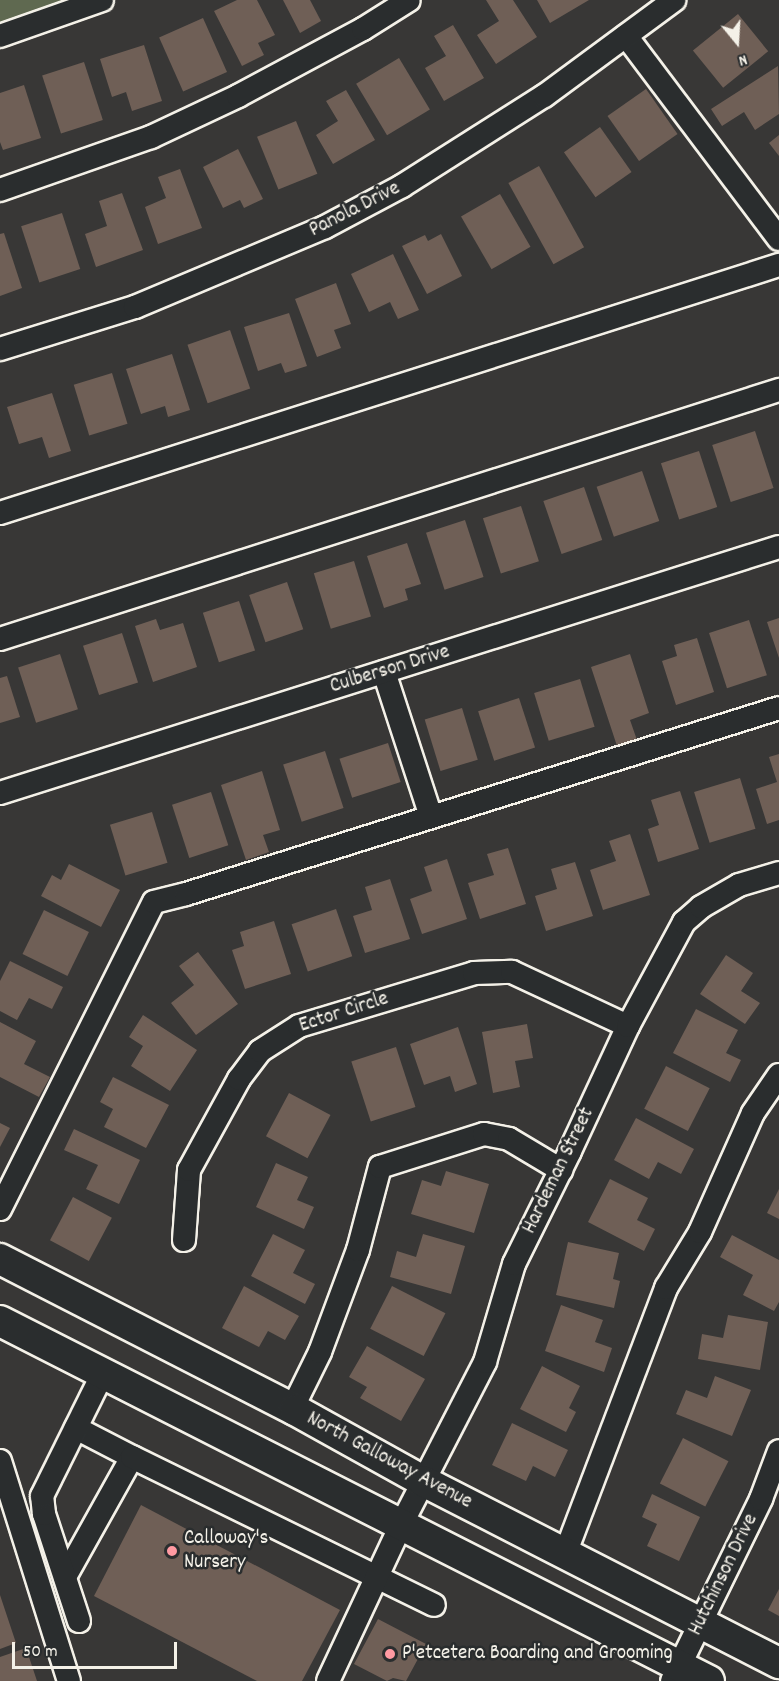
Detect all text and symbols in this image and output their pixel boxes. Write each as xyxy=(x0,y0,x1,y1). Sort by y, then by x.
north arrow xyxy=(707,12,767,72)
text: N xyxy=(735,47,750,72)
street label: Panola Drive xyxy=(305,176,405,244)
street label: Culberson Drive xyxy=(327,640,453,700)
street label: Ector Circle xyxy=(296,987,392,1039)
street label: Hardeman Street xyxy=(518,1104,600,1238)
street label: North Galloway Avenue xyxy=(302,1407,476,1515)
street label: Hutchinson Drive xyxy=(684,1510,764,1640)
place label: Calloway's Nursery xyxy=(184,1526,268,1576)
marker: Calloway's Nursery xyxy=(165,1544,179,1558)
scale bar xyxy=(15,1630,180,1668)
text: 50 m xyxy=(23,1640,58,1665)
place label: P'etcetera Boarding and Grooming xyxy=(402,1641,673,1667)
marker: P'etcetera Boarding and Grooming xyxy=(383,1647,397,1661)

